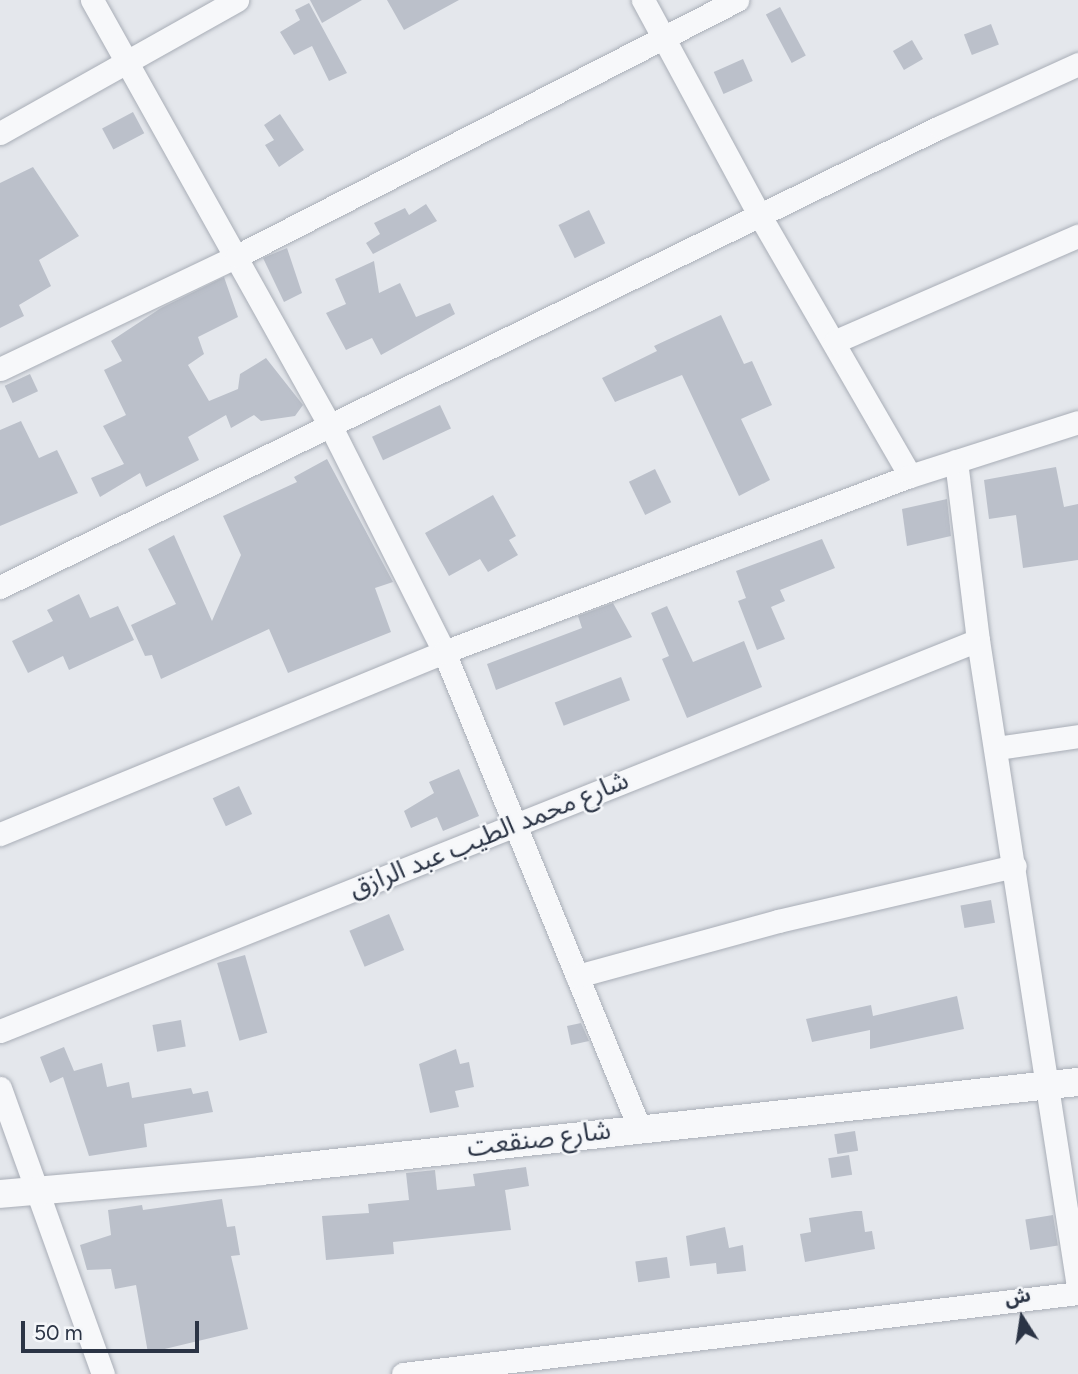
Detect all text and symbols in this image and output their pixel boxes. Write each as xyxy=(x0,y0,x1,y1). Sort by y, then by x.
street label: شارع محمد الطيب عبد الرازق xyxy=(345,765,633,905)
street label: شارع صنقعت xyxy=(465,1115,613,1163)
north arrow xyxy=(987,1283,1057,1353)
text: ش xyxy=(1002,1283,1033,1311)
scale bar xyxy=(24,1308,203,1352)
text: 50 m xyxy=(34,1320,83,1345)

